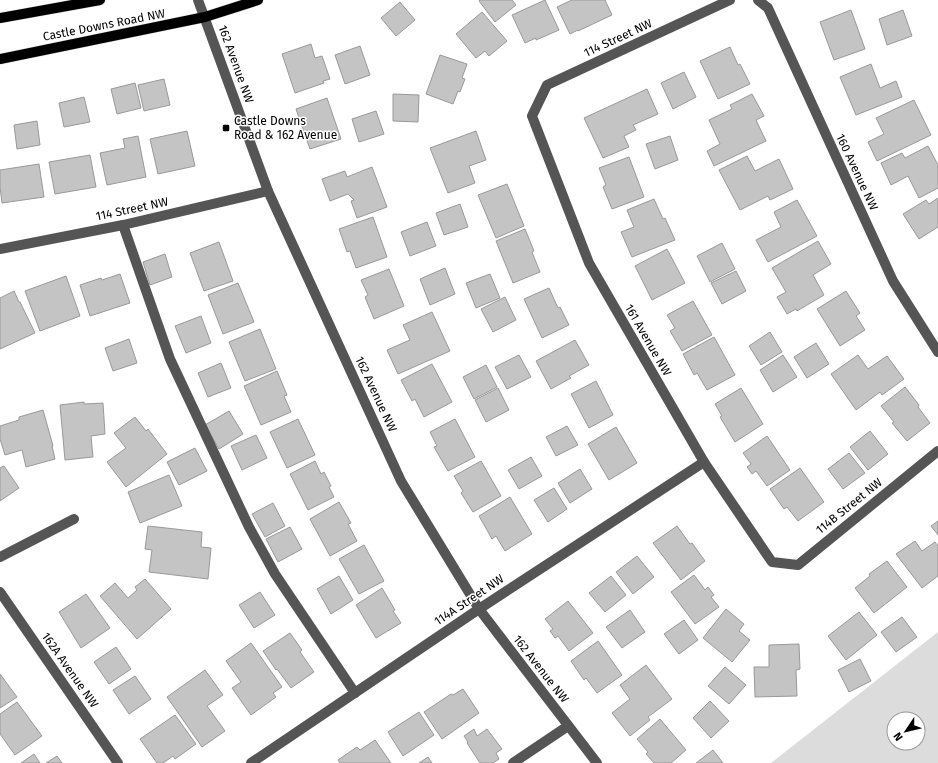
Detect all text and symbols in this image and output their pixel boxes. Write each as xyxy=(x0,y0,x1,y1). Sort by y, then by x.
street label: Castle Downs Road NW xyxy=(42,6,166,44)
street label: 114 Street NW xyxy=(582,16,654,60)
street label: 162 Avenue NW xyxy=(215,23,257,105)
place label: Castle Downs Road & 162 Avenue xyxy=(234,114,337,142)
marker: Castle Downs Road & 162 Avenue xyxy=(221,123,231,133)
street label: 160 Avenue NW xyxy=(833,132,881,212)
street label: 114 Street NW xyxy=(95,194,170,224)
street label: 161 Avenue NW xyxy=(622,302,674,378)
street label: 162 Avenue NW xyxy=(352,354,400,434)
street label: 114B Street NW xyxy=(813,475,885,537)
street label: 114A Street NW xyxy=(432,572,506,628)
street label: 162A Avenue NW xyxy=(39,630,101,710)
street label: 162 Avenue NW xyxy=(510,633,572,706)
north arrow xyxy=(886,711,926,751)
text: N xyxy=(891,730,906,743)

